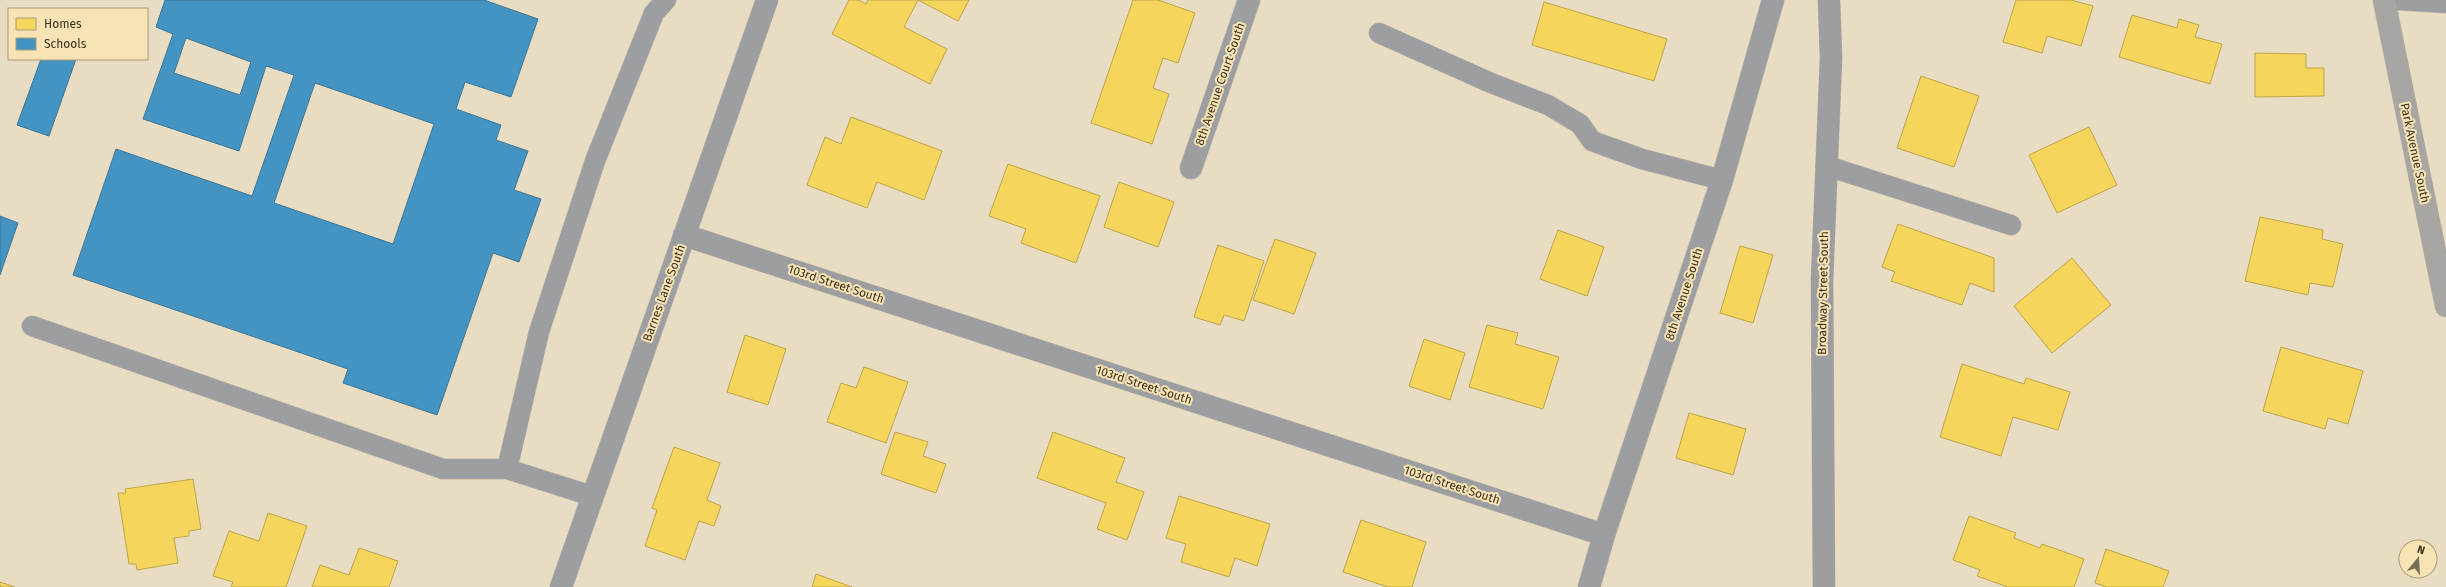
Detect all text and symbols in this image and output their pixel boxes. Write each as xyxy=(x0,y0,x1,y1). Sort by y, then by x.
legend xyxy=(8,8,148,60)
text: Homes xyxy=(44,17,82,31)
street label: 8th Avenue Court South xyxy=(1192,21,1248,147)
text: Schools xyxy=(44,37,87,51)
street label: Park Avenue South xyxy=(2398,102,2432,204)
street label: Broadway Street South xyxy=(1815,231,1831,355)
street label: Barnes Lane South xyxy=(640,243,688,343)
street label: 8th Avenue South xyxy=(1663,246,1705,342)
street label: 103rd Street South xyxy=(786,262,886,306)
street label: 103rd Street South xyxy=(1094,363,1194,407)
street label: 103rd Street South xyxy=(1402,463,1502,507)
north arrow xyxy=(2398,539,2438,579)
text: N xyxy=(2415,543,2426,557)

